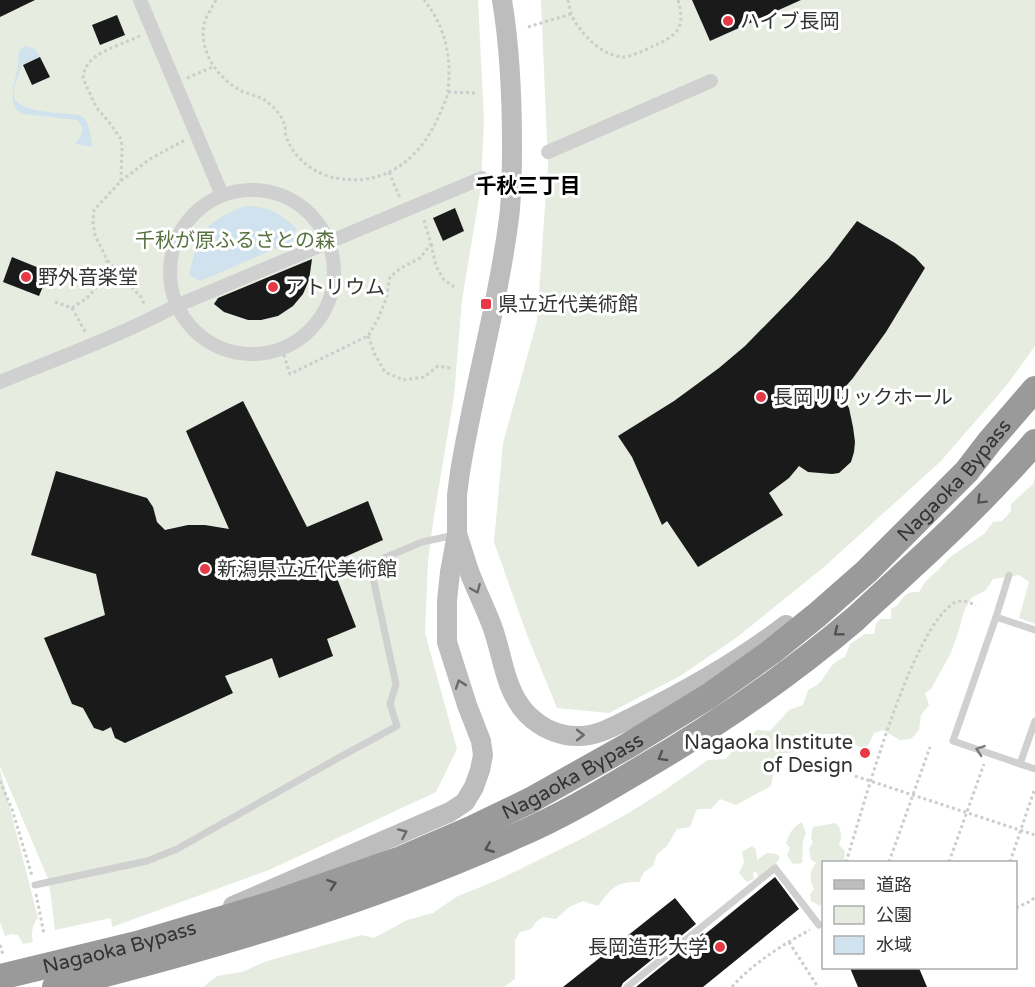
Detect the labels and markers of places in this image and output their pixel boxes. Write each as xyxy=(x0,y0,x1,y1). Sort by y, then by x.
place label: ハイブ長岡 xyxy=(740,10,840,34)
marker: ハイブ長岡 xyxy=(721,14,735,28)
place label: 野外音楽堂 xyxy=(38,266,138,290)
marker: 野外音楽堂 xyxy=(19,270,33,284)
place label: アトリウム xyxy=(285,276,385,300)
marker: アトリウム xyxy=(266,280,280,294)
place label: 県立近代美術館 xyxy=(498,293,638,317)
marker: 県立近代美術館 xyxy=(479,297,493,311)
place label: 長岡リリックホール xyxy=(773,386,953,410)
marker: 長岡リリックホール xyxy=(754,390,768,404)
place label: 新潟県立近代美術館 xyxy=(217,558,397,582)
marker: 新潟県立近代美術館 xyxy=(198,562,212,576)
place label: Nagaoka Institute of Design xyxy=(684,731,853,778)
marker: Nagaoka Institute of Design xyxy=(858,746,872,760)
place label: 長岡造形大学 xyxy=(588,936,708,960)
marker: 長岡造形大学 xyxy=(713,940,727,954)

